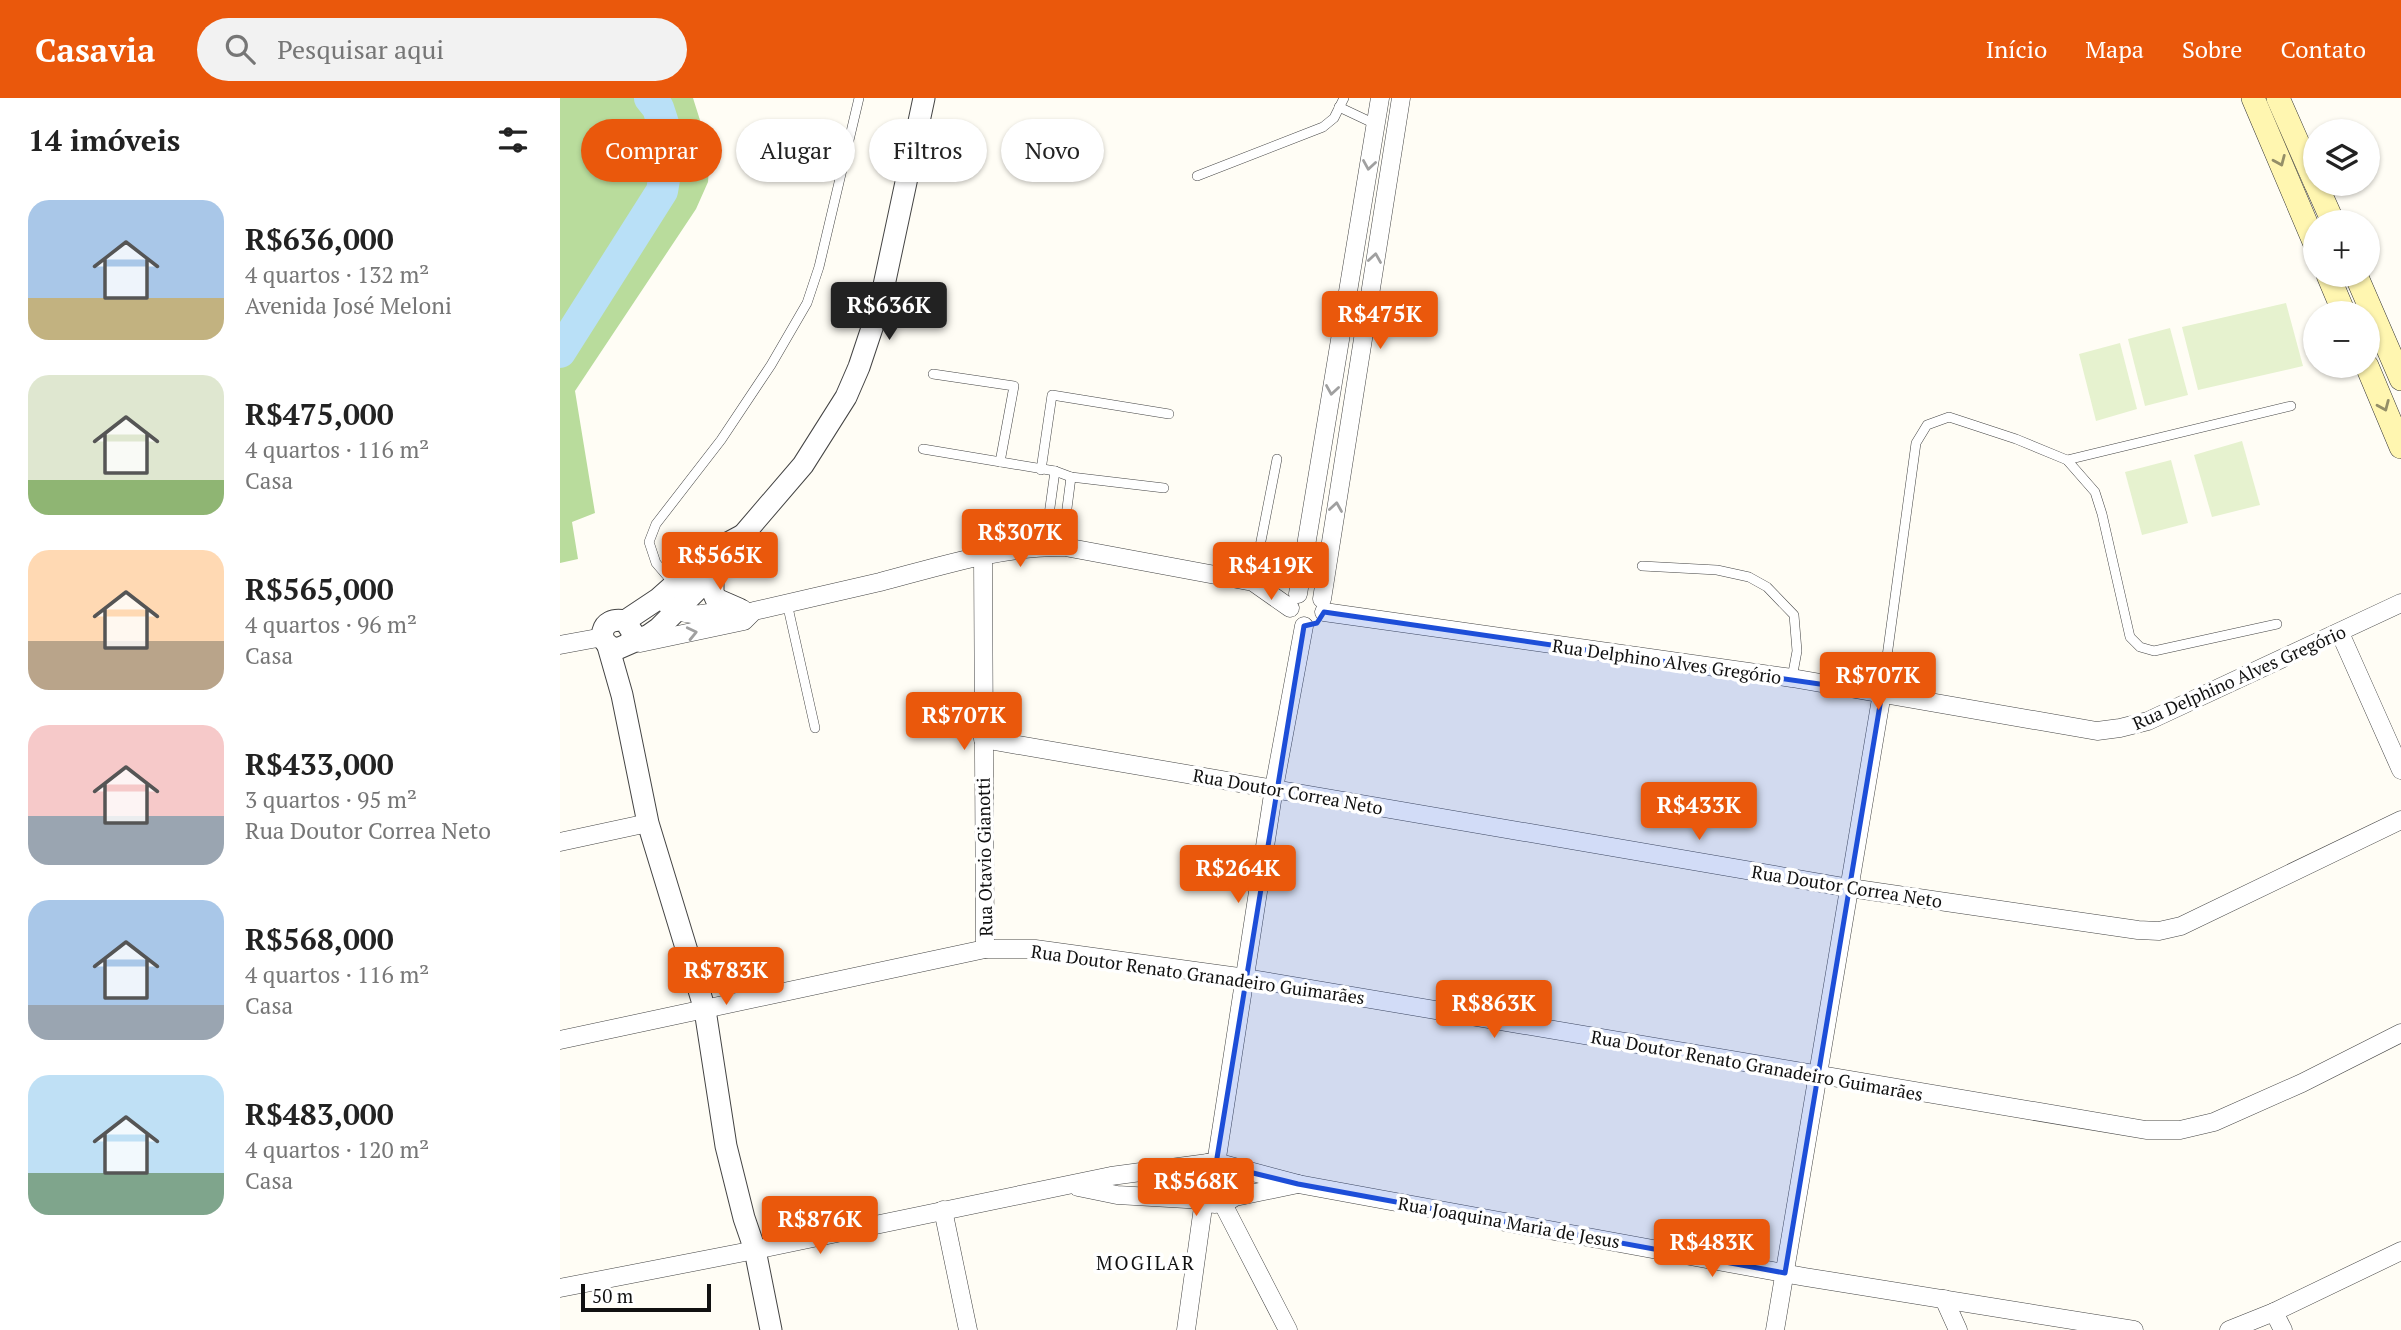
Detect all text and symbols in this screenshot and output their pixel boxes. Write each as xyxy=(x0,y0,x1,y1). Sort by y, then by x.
search box xyxy=(197,18,687,81)
text: Casavia xyxy=(35,28,155,71)
icon: search xyxy=(221,30,259,68)
text: Pesquisar aqui xyxy=(277,32,444,66)
text: Início xyxy=(1986,33,2047,65)
text: Mapa xyxy=(2085,33,2144,65)
text: Sobre xyxy=(2182,33,2242,65)
text: Contato xyxy=(2280,33,2366,65)
chip: Comprar xyxy=(581,119,722,182)
chip: Alugar xyxy=(736,119,855,182)
chip: Filtros xyxy=(869,119,987,182)
chip: Novo xyxy=(1001,119,1104,182)
map controls xyxy=(2303,119,2380,378)
button: layers xyxy=(2303,119,2380,196)
text: 14 imóveis xyxy=(28,120,180,160)
icon: filters xyxy=(494,121,532,159)
one-way arrow xyxy=(2272,154,2286,166)
one-way arrow xyxy=(1362,159,1377,171)
button: + xyxy=(2303,210,2380,287)
text: R$636,000 xyxy=(245,219,394,259)
icon: home xyxy=(84,228,168,312)
one-way arrow xyxy=(1367,253,1382,264)
text: 4 quartos · 132 m² xyxy=(245,259,429,290)
pin: R$636K xyxy=(832,282,946,342)
text: R$636K xyxy=(847,289,931,320)
text: Avenida José Meloni xyxy=(245,290,452,321)
pin: R$475K xyxy=(1323,292,1437,351)
text: R$475K xyxy=(1338,298,1422,329)
button: − xyxy=(2303,301,2380,378)
one-way arrow xyxy=(1325,384,1340,396)
text: R$475,000 xyxy=(245,394,394,434)
one-way arrow xyxy=(2376,399,2390,412)
icon: home xyxy=(84,403,168,487)
text: 4 quartos · 116 m² xyxy=(245,434,429,465)
text: Casa xyxy=(245,465,293,496)
one-way arrow xyxy=(1328,501,1343,513)
pin: R$307K xyxy=(963,510,1077,569)
text: R$307K xyxy=(978,516,1062,547)
pin: R$565K xyxy=(663,532,777,592)
text: R$565K xyxy=(678,539,762,570)
pin: R$419K xyxy=(1214,542,1328,602)
text: R$419K xyxy=(1229,549,1313,580)
text: R$565,000 xyxy=(245,569,394,609)
icon: home xyxy=(84,578,168,662)
text: 4 quartos · 96 m² xyxy=(245,609,417,640)
street label: Rua Delphino Alves Gregório xyxy=(2129,619,2349,735)
one-way arrow xyxy=(686,627,698,641)
street label: Rua Delphino Alves Gregório xyxy=(1551,633,1783,689)
text: Casa xyxy=(245,640,293,671)
pin: R$707K xyxy=(1821,652,1935,712)
text: R$707K xyxy=(1836,659,1920,690)
pin: R$707K xyxy=(907,692,1021,752)
text: R$707K xyxy=(922,699,1006,730)
text: R$433,000 xyxy=(245,744,394,784)
icon: home xyxy=(84,753,168,837)
street label: Rua Doutor Correa Neto xyxy=(1191,762,1385,820)
street label: Rua Otavio Gianotti xyxy=(971,777,997,937)
pin: R$433K xyxy=(1642,782,1756,842)
text: 3 quartos · 95 m² xyxy=(245,784,417,815)
text: R$433K xyxy=(1657,789,1741,820)
text: Rua Doutor Correa Neto xyxy=(245,815,491,846)
pin: R$264K xyxy=(1181,846,1295,905)
text: R$264K xyxy=(1196,852,1280,883)
street label: Rua Doutor Correa Neto xyxy=(1750,859,1944,913)
text: R$568,000 xyxy=(245,919,394,959)
icon: home xyxy=(84,928,168,1012)
street label: Rua Doutor Renato Granadeiro Guimarães xyxy=(1030,939,1366,1009)
pin: R$783K xyxy=(669,948,783,1007)
text: R$783K xyxy=(684,954,768,985)
text: 4 quartos · 116 m² xyxy=(245,959,429,990)
pin: R$863K xyxy=(1437,981,1551,1040)
text: R$863K xyxy=(1452,987,1536,1018)
text: Casa xyxy=(245,990,293,1021)
street label: Rua Doutor Renato Granadeiro Guimarães xyxy=(1589,1024,1925,1106)
text: R$483,000 xyxy=(245,1094,394,1134)
icon: home xyxy=(84,1103,168,1187)
text: 4 quartos · 120 m² xyxy=(245,1134,429,1165)
pin: R$568K xyxy=(1139,1158,1253,1218)
text: Casa xyxy=(245,1165,293,1196)
text: R$568K xyxy=(1154,1165,1238,1196)
street label: Rua Joaquina Maria de Jesus xyxy=(1396,1191,1622,1253)
pin: R$876K xyxy=(763,1196,877,1256)
text: R$876K xyxy=(778,1203,862,1234)
pin: R$483K xyxy=(1655,1220,1769,1279)
text: R$483K xyxy=(1670,1226,1754,1257)
district label: MOGILAR xyxy=(1096,1250,1196,1275)
scale bar xyxy=(581,1281,710,1313)
text: 50 m xyxy=(592,1283,633,1308)

